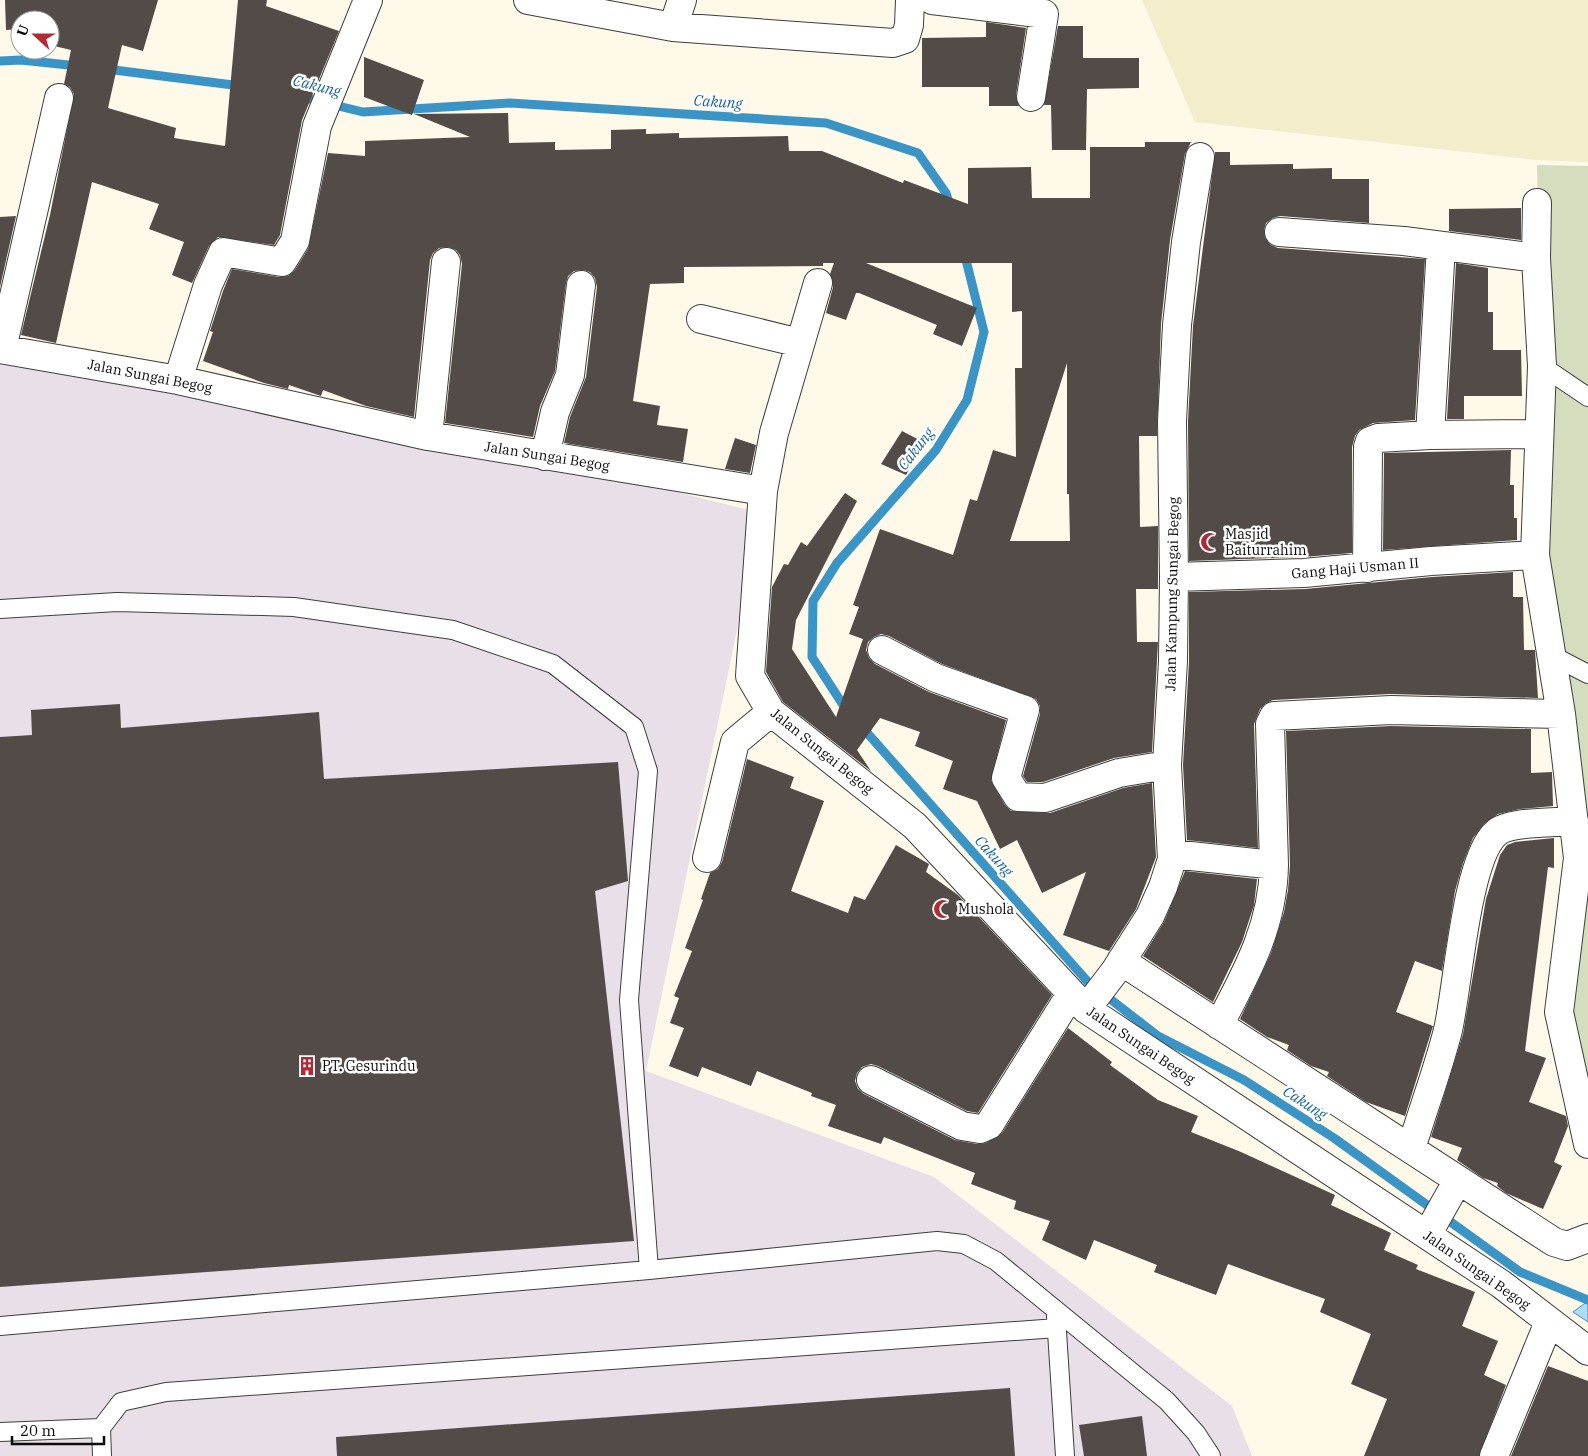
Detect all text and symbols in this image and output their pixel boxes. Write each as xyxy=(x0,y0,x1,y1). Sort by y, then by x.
north arrow xyxy=(10,10,60,60)
text: U xyxy=(13,22,33,39)
water label: Cakung xyxy=(291,70,344,101)
water label: Cakung xyxy=(693,90,744,113)
street label: Jalan Sungai Begog xyxy=(86,355,214,397)
water label: Cakung xyxy=(893,423,939,474)
street label: Jalan Sungai Begog xyxy=(483,437,611,475)
street label: Jalan Kampung Sungai Begog xyxy=(1161,496,1183,691)
place label: Masjid Baiturrahim xyxy=(1225,525,1307,559)
mosque icon: Masjid Baiturrahim xyxy=(1199,531,1221,553)
street label: Gang Haji Usman II xyxy=(1290,553,1420,583)
street label: Jalan Sungai Begog xyxy=(767,704,877,798)
water label: Cakung xyxy=(971,831,1018,881)
mosque icon: Mushola xyxy=(932,898,954,920)
place label: Mushola xyxy=(958,900,1015,918)
street label: Jalan Sungai Begog xyxy=(1083,1002,1199,1088)
building icon: PT. Gesurindu xyxy=(296,1055,318,1077)
place label: PT. Gesurindu xyxy=(322,1057,416,1075)
water label: Cakung xyxy=(1280,1081,1332,1124)
street label: Jalan Sungai Begog xyxy=(1420,1226,1534,1314)
scale bar xyxy=(12,1414,105,1446)
text: 20 m xyxy=(20,1421,56,1440)

